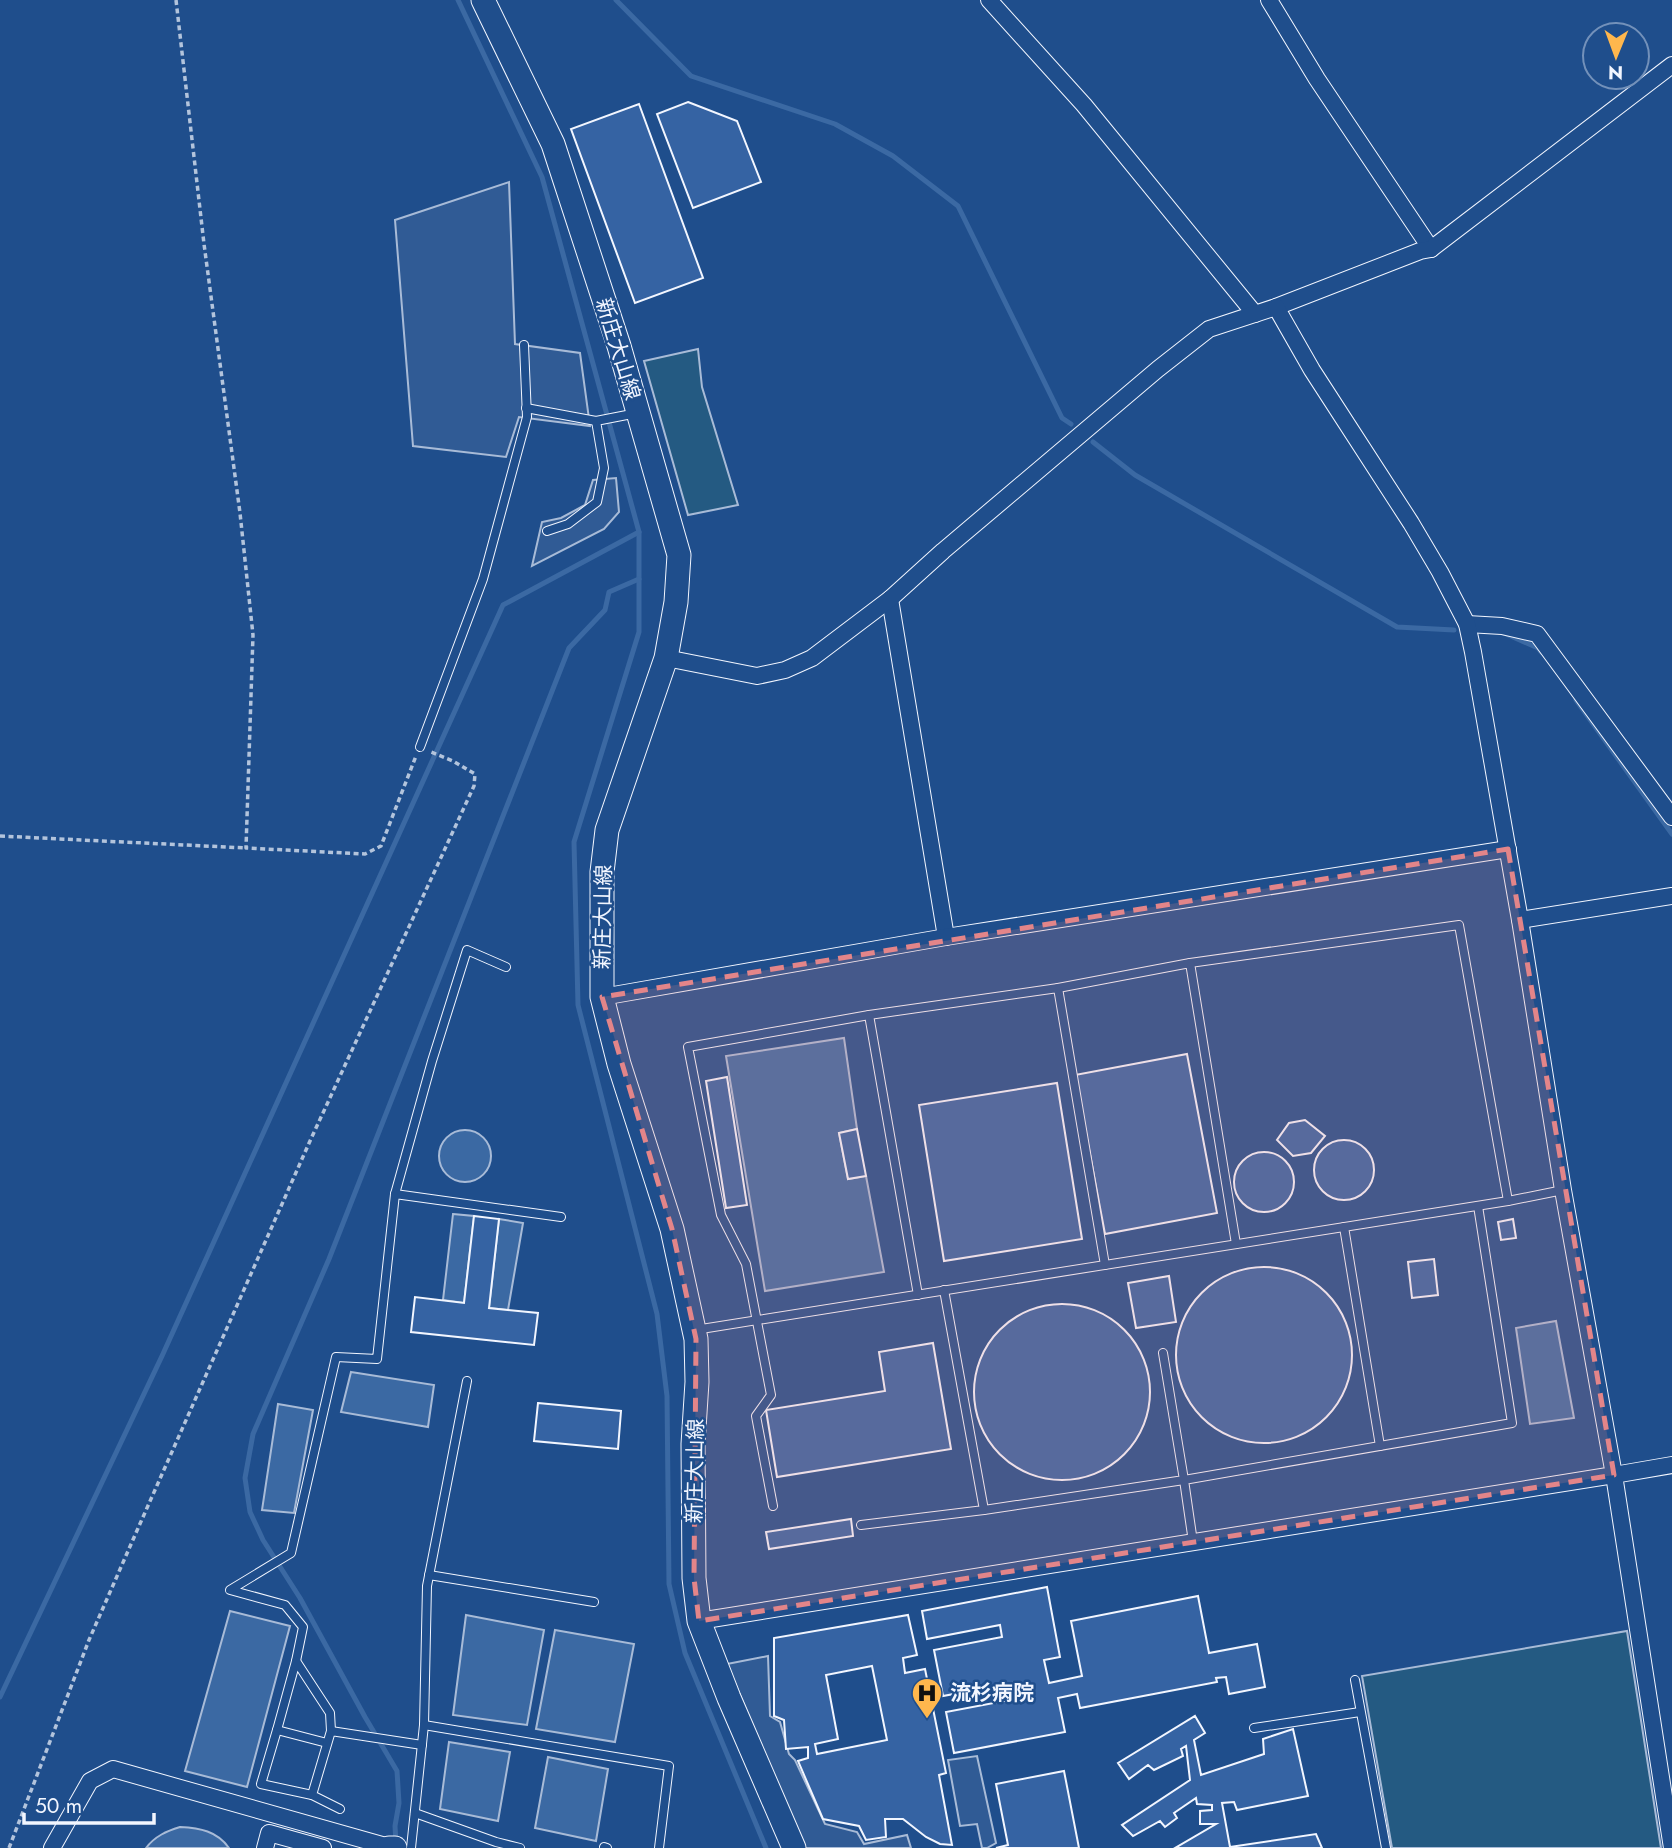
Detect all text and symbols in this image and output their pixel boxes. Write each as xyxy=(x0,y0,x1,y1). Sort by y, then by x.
north arrow xyxy=(1581,21,1651,91)
text: N xyxy=(1608,59,1623,86)
street label: 新庄大山線 xyxy=(588,294,648,404)
street label: 新庄大山線 xyxy=(587,864,619,970)
street label: 新庄大山線 xyxy=(679,1418,711,1524)
hospital icon: 流杉病院 xyxy=(910,1676,944,1720)
place label: 流杉病院 xyxy=(950,1678,1034,1708)
scale bar xyxy=(24,1782,154,1826)
text: 50 m xyxy=(35,1791,82,1821)

